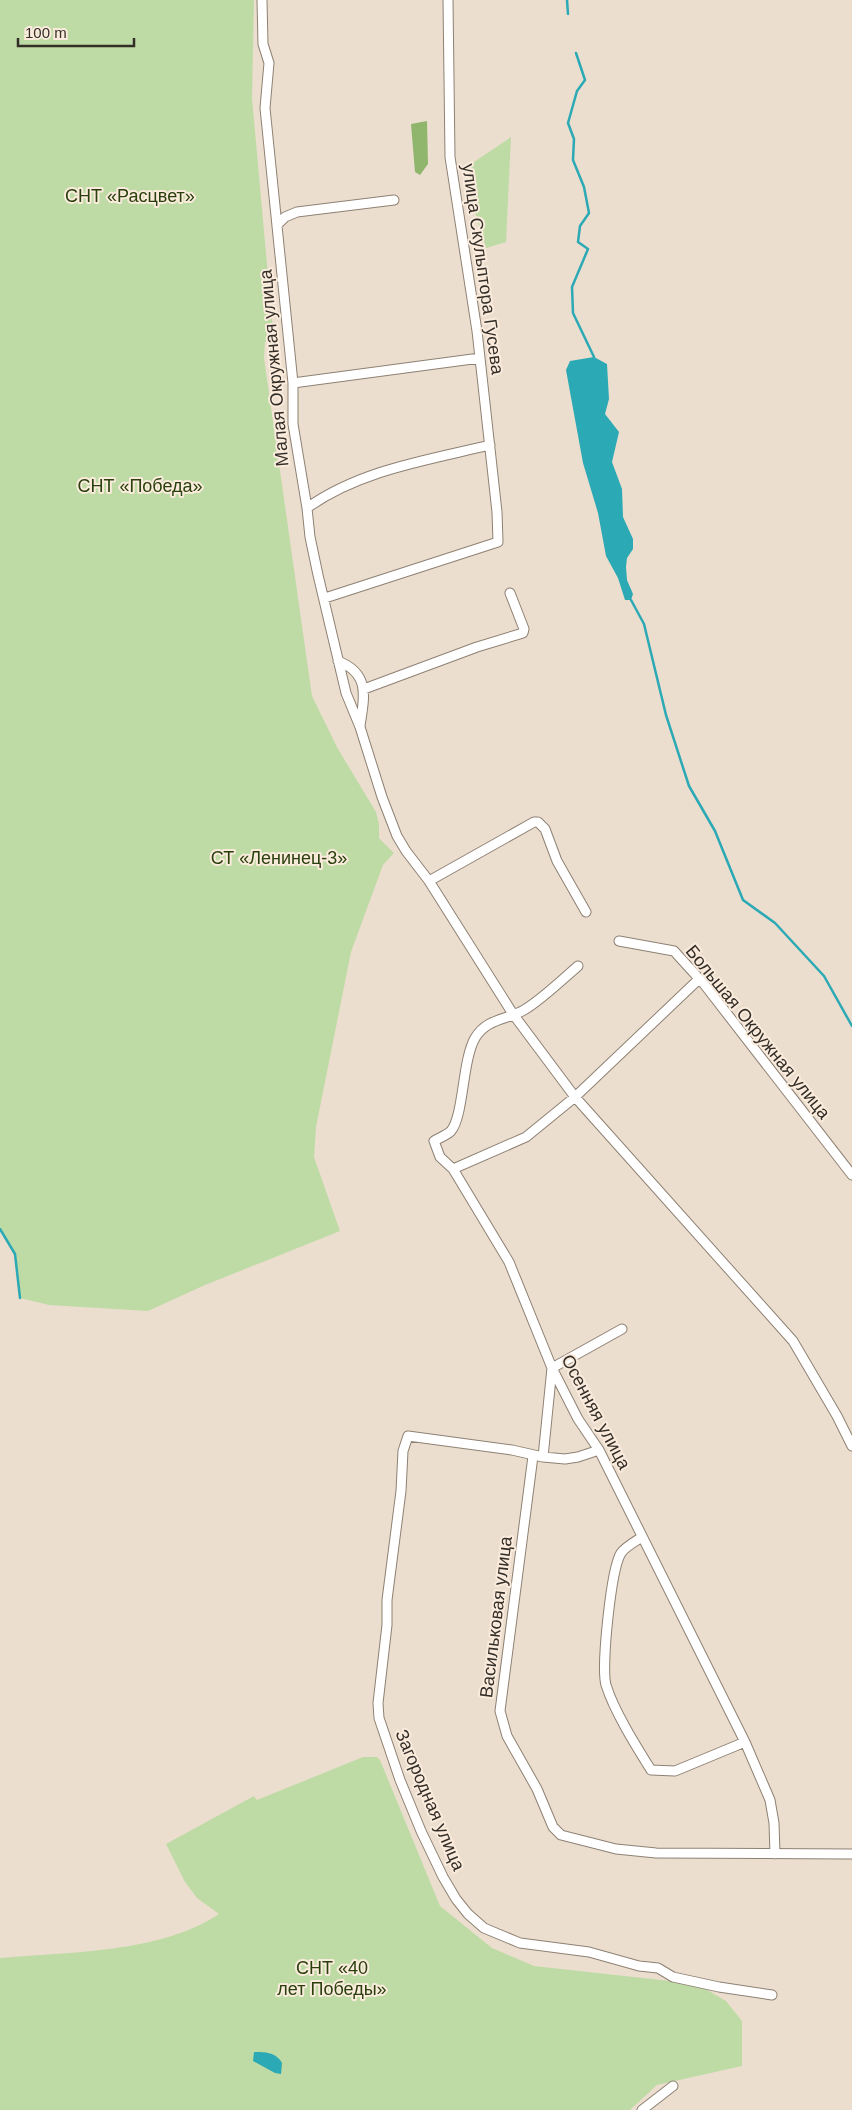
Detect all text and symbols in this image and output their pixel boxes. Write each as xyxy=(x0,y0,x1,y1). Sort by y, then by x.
scale bar xyxy=(18,15,134,47)
text: 100 m xyxy=(25,24,67,41)
street label: улица Скульптора Гусева xyxy=(458,162,508,377)
park label: СНТ «Расцвет» xyxy=(65,186,195,206)
street label: Малая Окружная улица xyxy=(255,268,293,467)
park label: СНТ «Победа» xyxy=(77,476,203,496)
park label: СТ «Ленинец-3» xyxy=(211,848,347,868)
street label: Большая Окружная улица xyxy=(682,941,835,1124)
street label: Осенняя улица xyxy=(557,1351,635,1474)
street label: Васильковая улица xyxy=(476,1534,516,1699)
street label: Загородная улица xyxy=(391,1726,469,1874)
park label: СНТ «40 лет Победы» xyxy=(277,1958,387,1999)

